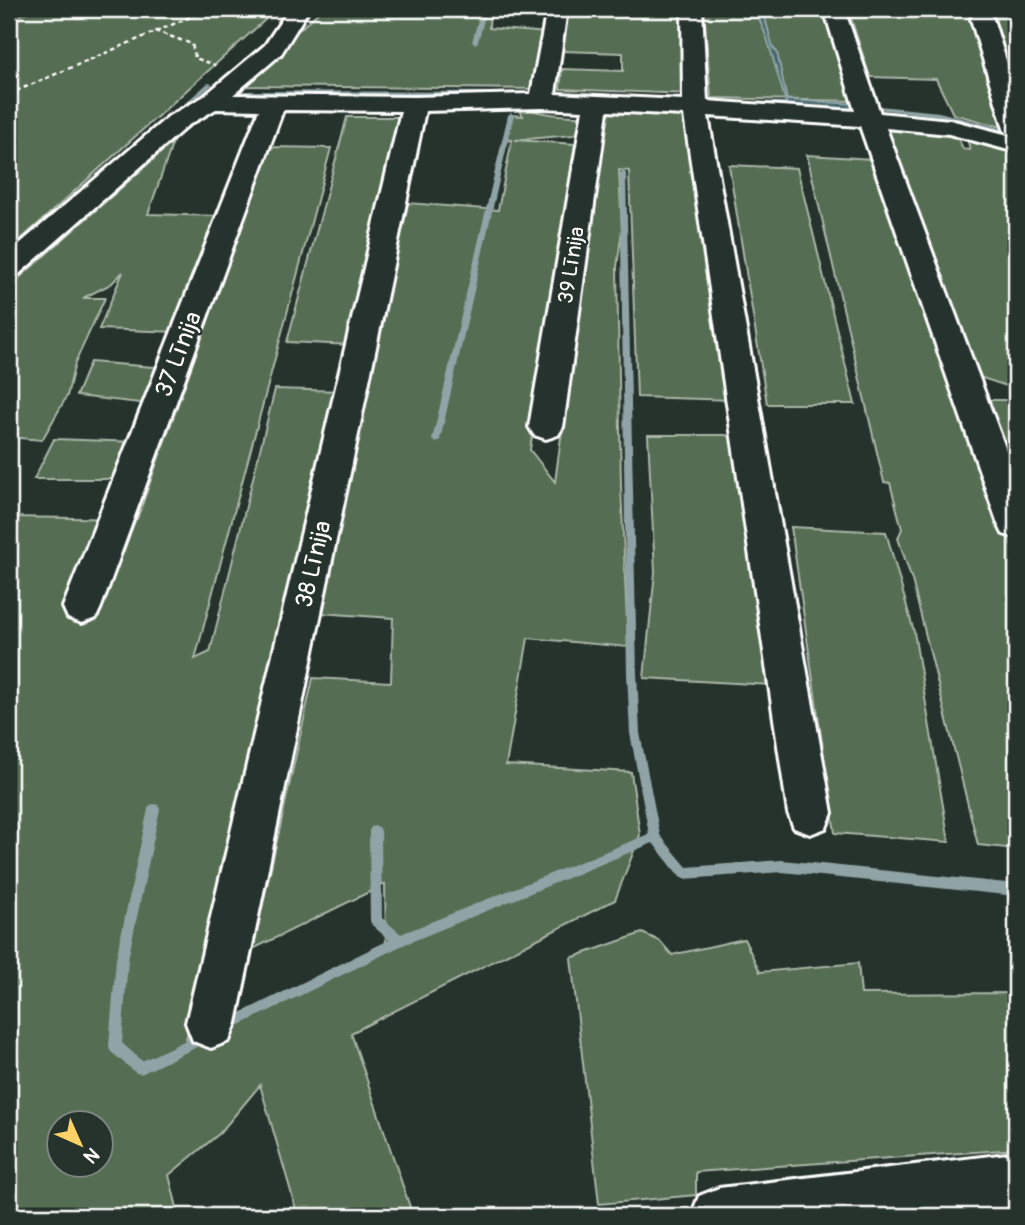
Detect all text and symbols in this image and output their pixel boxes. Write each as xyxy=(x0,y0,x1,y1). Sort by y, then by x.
street label: 39 Līnija xyxy=(552,225,591,305)
street label: 37 Līnija xyxy=(149,307,208,401)
street label: 38 Līnija xyxy=(289,518,338,610)
north arrow xyxy=(46,1110,116,1180)
text: N xyxy=(78,1142,104,1168)

